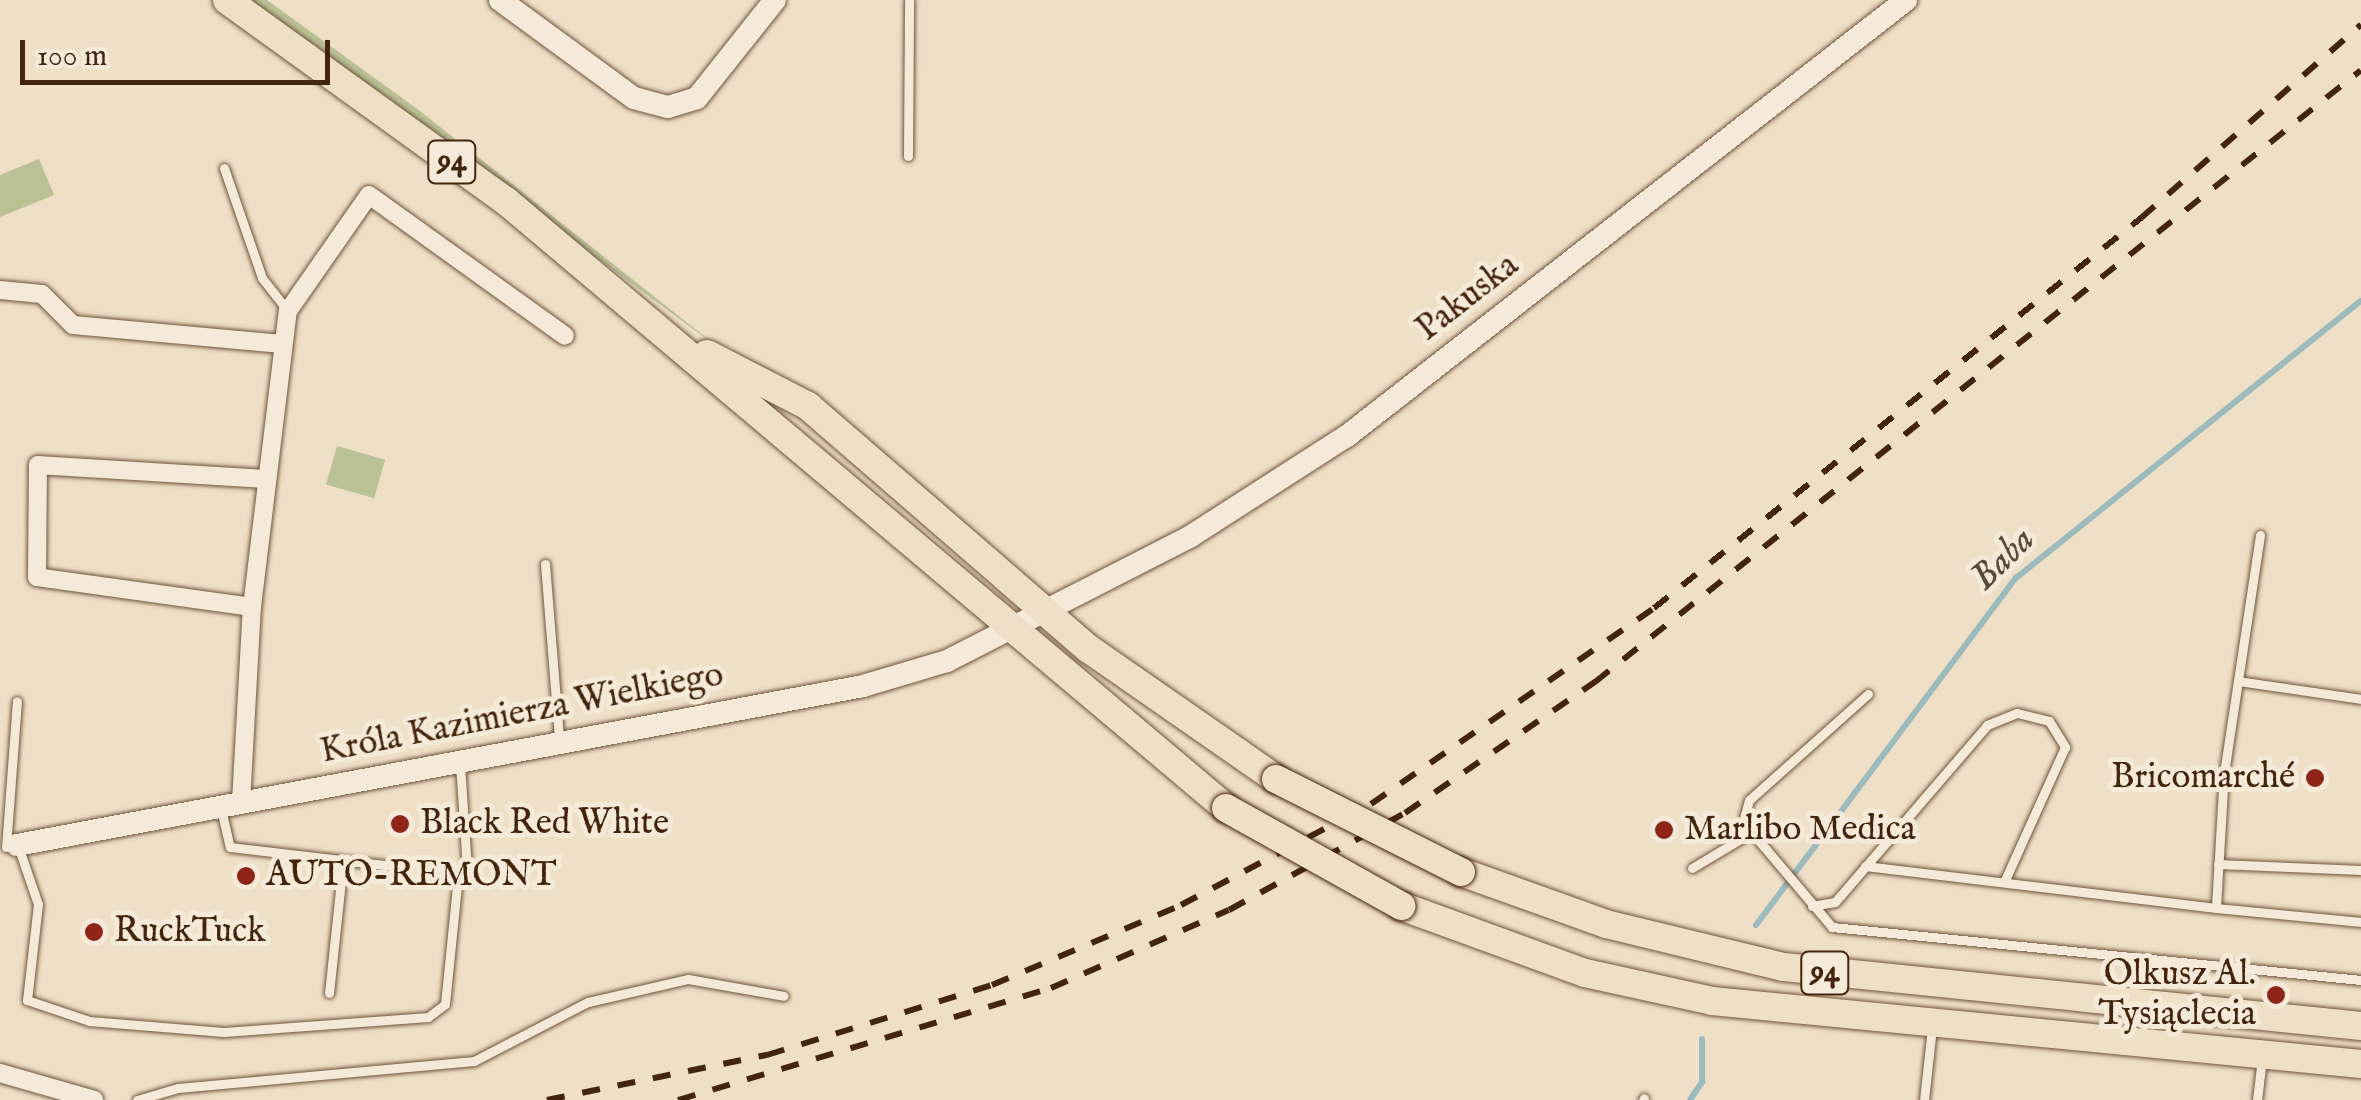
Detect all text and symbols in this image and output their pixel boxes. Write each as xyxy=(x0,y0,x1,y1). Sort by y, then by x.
scale bar xyxy=(25,20,335,82)
text: 100 m xyxy=(37,38,107,76)
road number: 94 xyxy=(427,135,477,189)
street label: Pakuska xyxy=(1409,245,1527,351)
water label: Baba xyxy=(1962,518,2046,602)
street label: Króla Kazimierza Wielkiego xyxy=(317,654,727,774)
place label: Bricomarché xyxy=(2111,757,2295,799)
marker: Bricomarché xyxy=(2304,767,2326,789)
place label: Black Red White xyxy=(420,803,669,845)
place label: Marlibo Medica xyxy=(1684,809,1916,851)
marker: Black Red White xyxy=(389,813,411,835)
marker: Marlibo Medica xyxy=(1653,819,1675,841)
place label: AUTO-REMONT xyxy=(266,855,557,897)
marker: AUTO-REMONT xyxy=(235,865,257,887)
place label: RuckTuck xyxy=(114,911,266,953)
marker: RuckTuck xyxy=(83,921,105,943)
road number: 94 xyxy=(1800,946,1850,1000)
place label: Olkusz Al. Tysiąclecia xyxy=(2098,954,2256,1036)
marker: Olkusz Al. Tysiąclecia xyxy=(2265,984,2287,1006)

